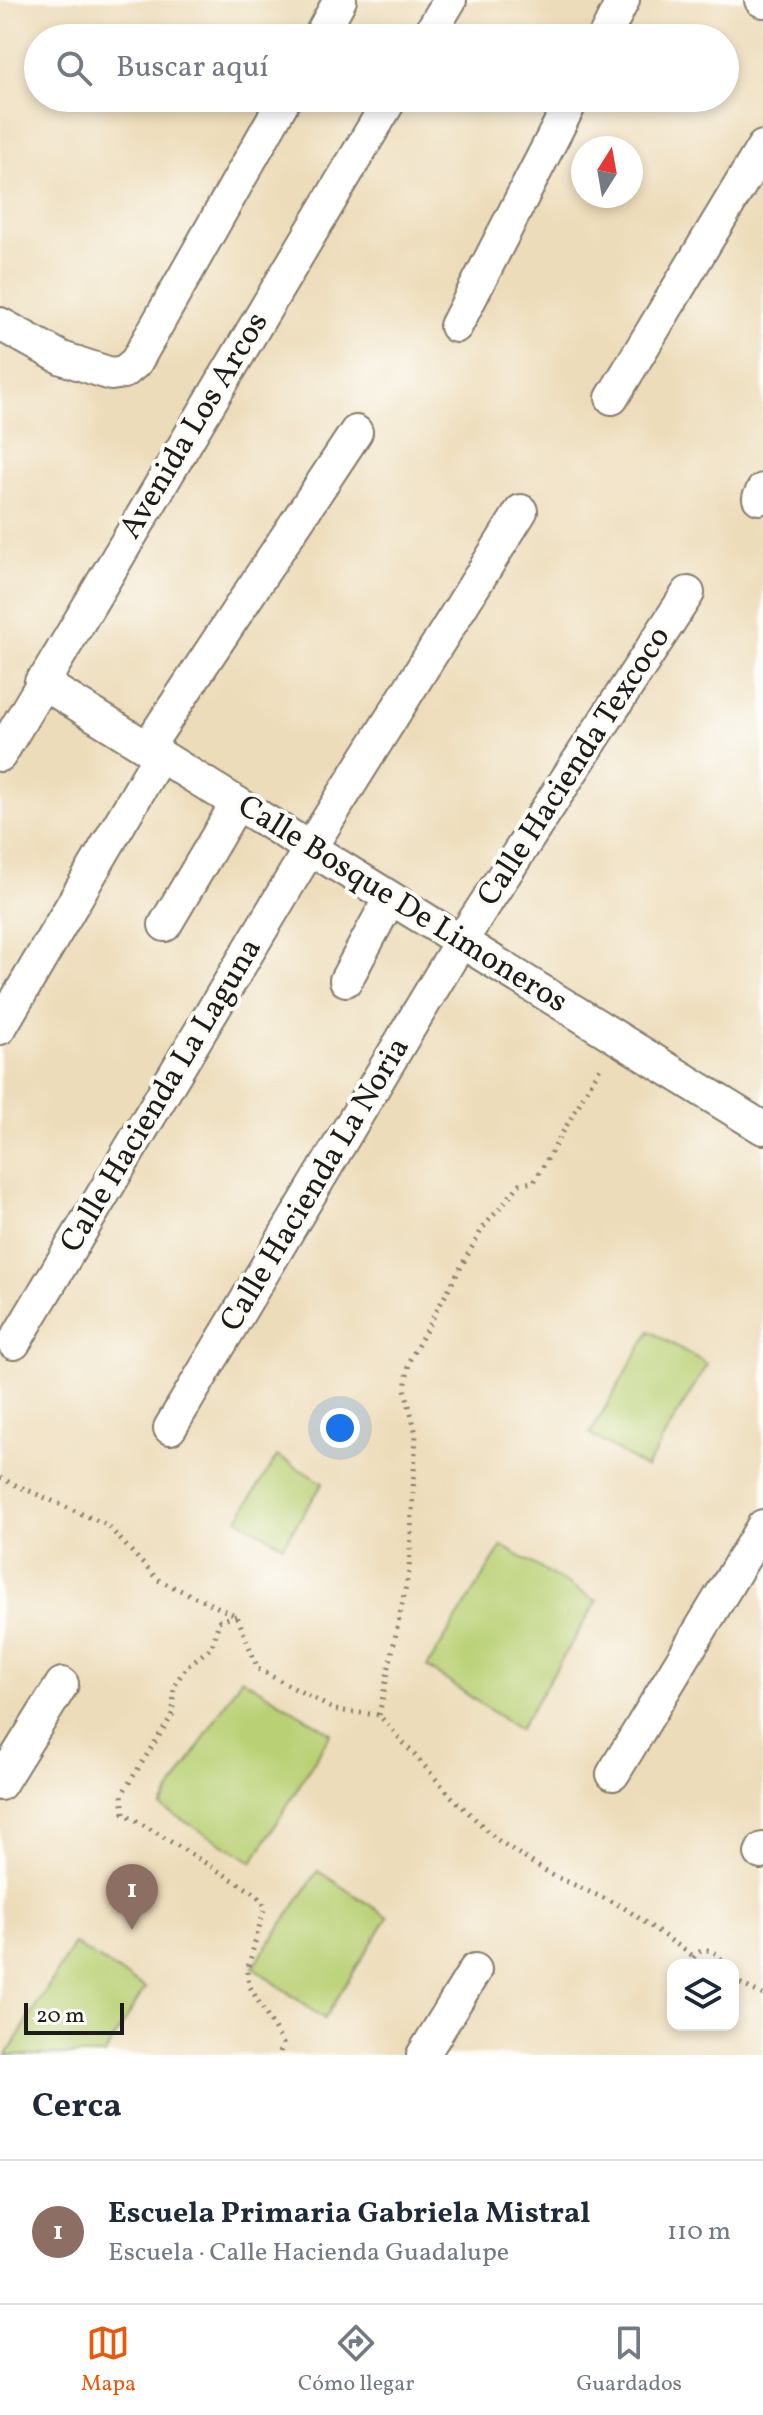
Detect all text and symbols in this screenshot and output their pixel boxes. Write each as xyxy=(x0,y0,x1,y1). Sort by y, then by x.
search box xyxy=(24,24,739,112)
icon: search xyxy=(52,46,96,90)
text: Buscar aquí xyxy=(116,47,269,89)
north arrow xyxy=(571,136,643,208)
street label: Avenida Los Arcos xyxy=(110,304,280,548)
street label: Calle Hacienda Texcoco xyxy=(468,619,682,915)
street label: Calle Bosque De Limoneros xyxy=(229,785,575,1025)
street label: Calle Hacienda La Laguna xyxy=(51,930,273,1262)
street label: Calle Hacienda La Noria xyxy=(211,1030,421,1340)
your location xyxy=(320,1408,360,1448)
pin: 1 xyxy=(106,1864,158,1930)
map controls xyxy=(667,1959,739,2031)
button: layers xyxy=(667,1959,739,2031)
scale bar xyxy=(24,1999,124,2035)
text: 20 m xyxy=(36,2001,85,2032)
text: Cerca xyxy=(32,2084,122,2131)
text: Escuela Primaria Gabriela Mistral xyxy=(108,2193,591,2235)
text: 1 xyxy=(53,2214,63,2250)
text: 110 m xyxy=(667,2214,731,2250)
text: Escuela · Calle Hacienda Guadalupe xyxy=(108,2235,509,2271)
tab: Mapa xyxy=(81,2321,136,2400)
tab: Cómo llegar xyxy=(298,2321,415,2400)
tab: Guardados xyxy=(576,2321,682,2400)

